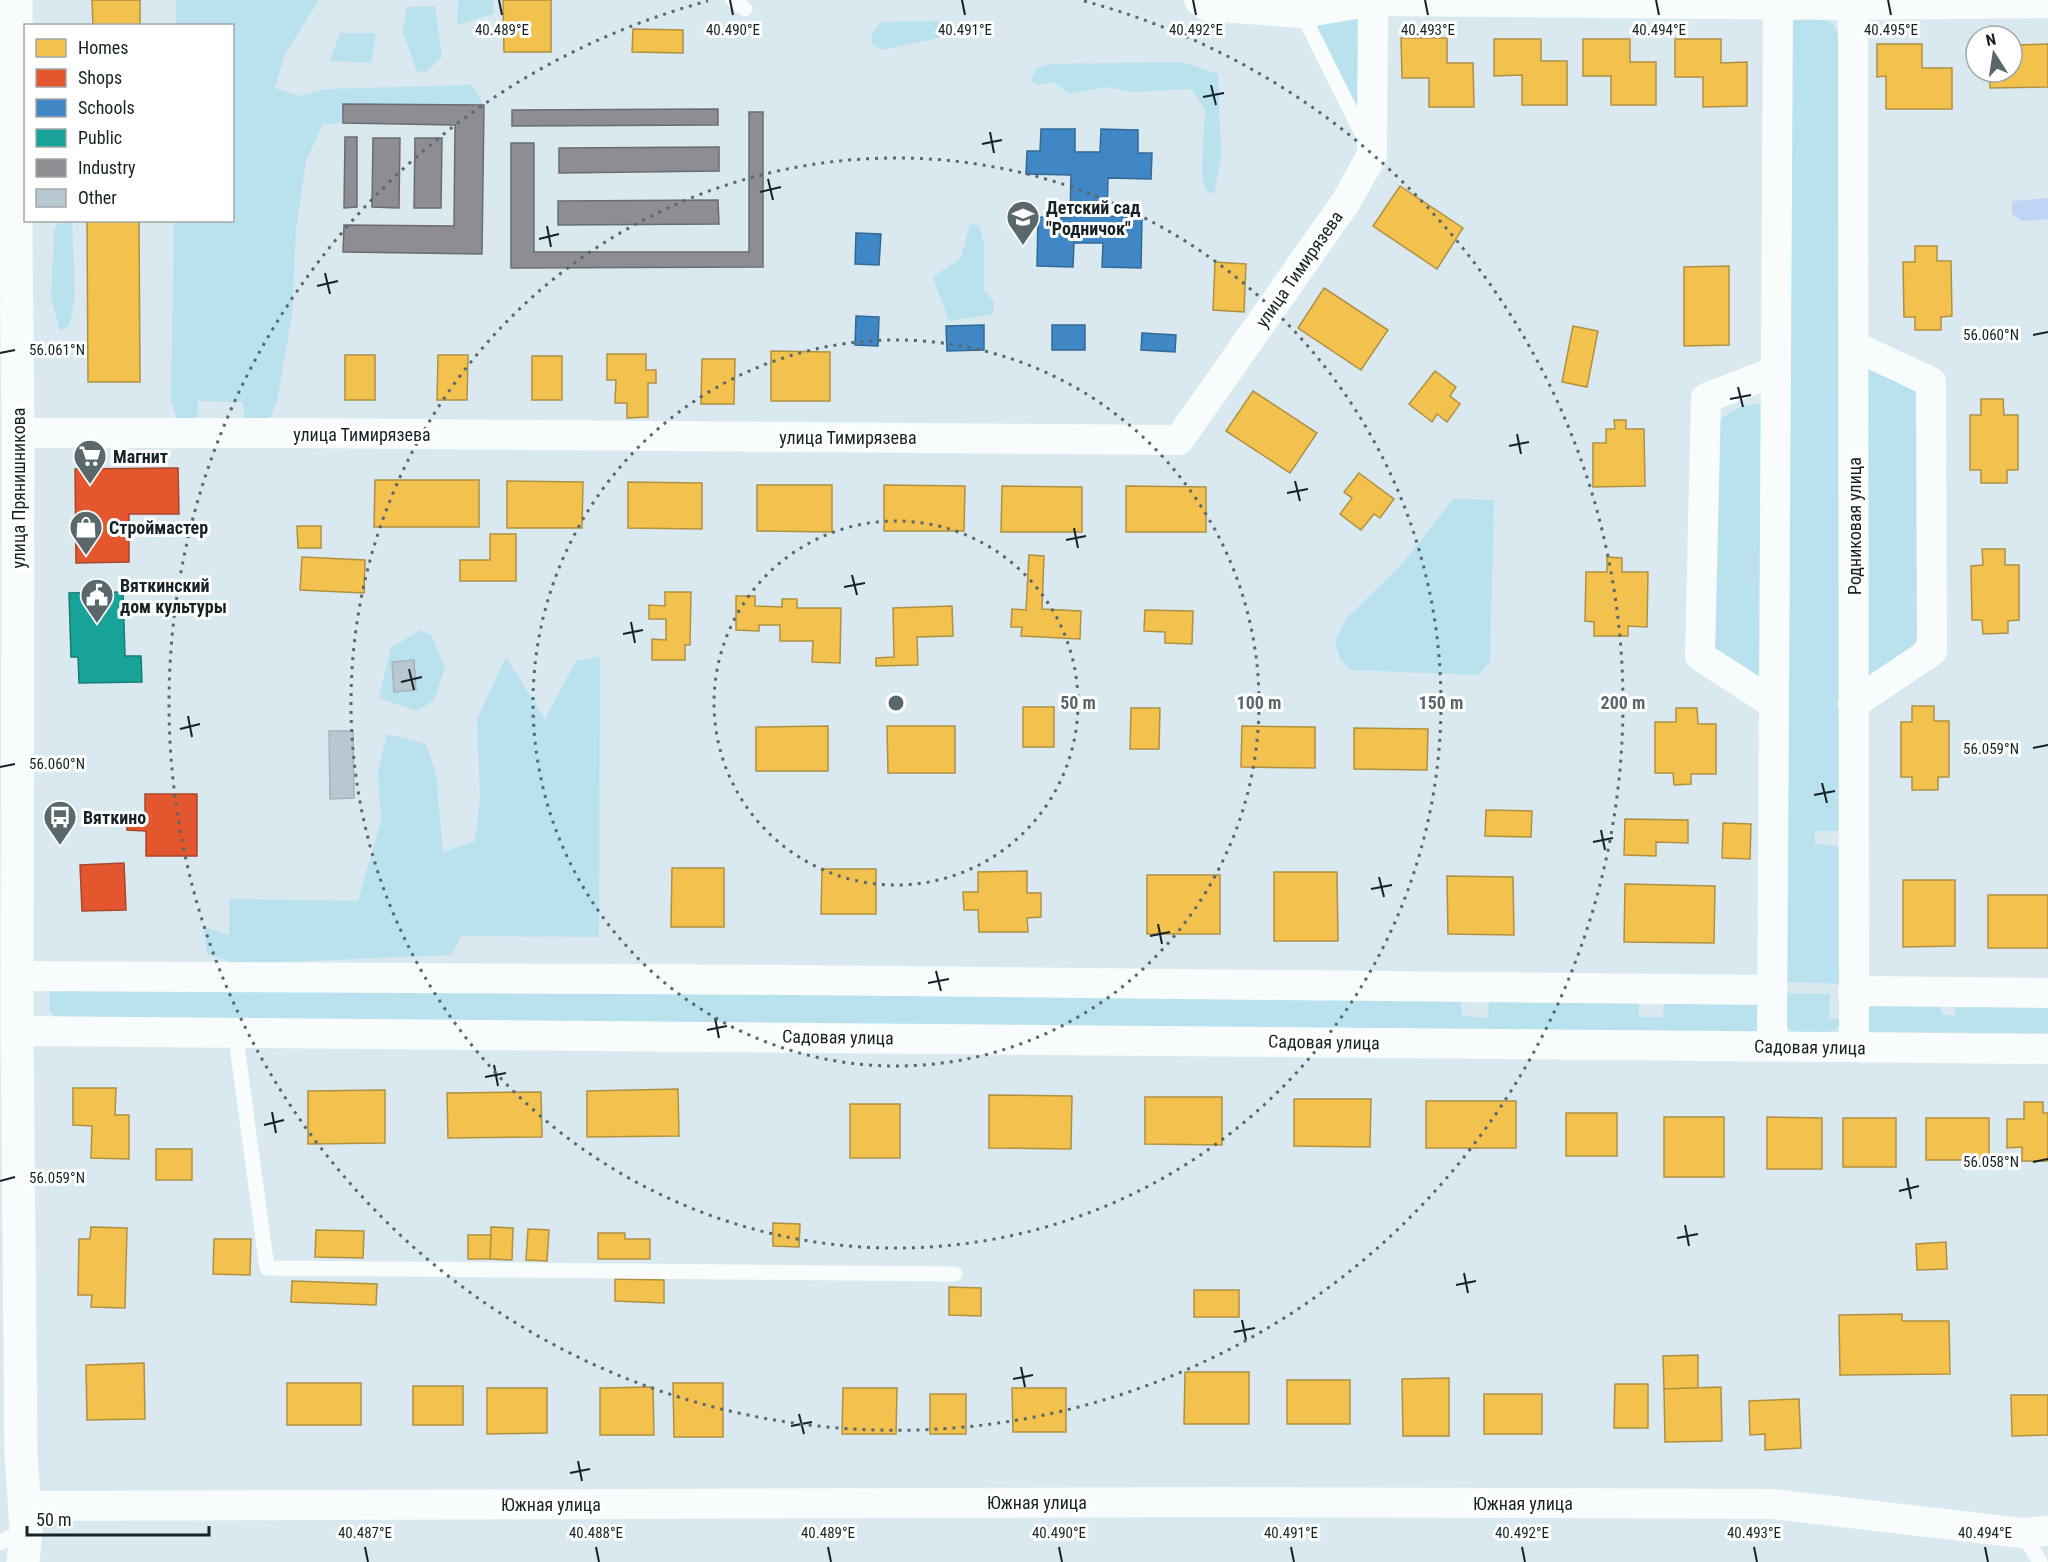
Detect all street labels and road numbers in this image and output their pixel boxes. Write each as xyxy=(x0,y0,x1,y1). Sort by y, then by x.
street label: улица Тимирязева xyxy=(1251,207,1347,331)
street label: улица Прянишникова xyxy=(8,408,29,568)
street label: улица Тимирязева xyxy=(293,424,431,445)
street label: улица Тимирязева xyxy=(779,427,917,448)
street label: Родниковая улица xyxy=(1844,457,1865,595)
street label: Садовая улица xyxy=(782,1026,894,1048)
street label: Садовая улица xyxy=(1268,1031,1380,1053)
street label: Садовая улица xyxy=(1754,1036,1866,1058)
street label: Южная улица xyxy=(987,1492,1087,1513)
street label: Южная улица xyxy=(1473,1493,1573,1514)
street label: Южная улица xyxy=(501,1494,601,1515)

